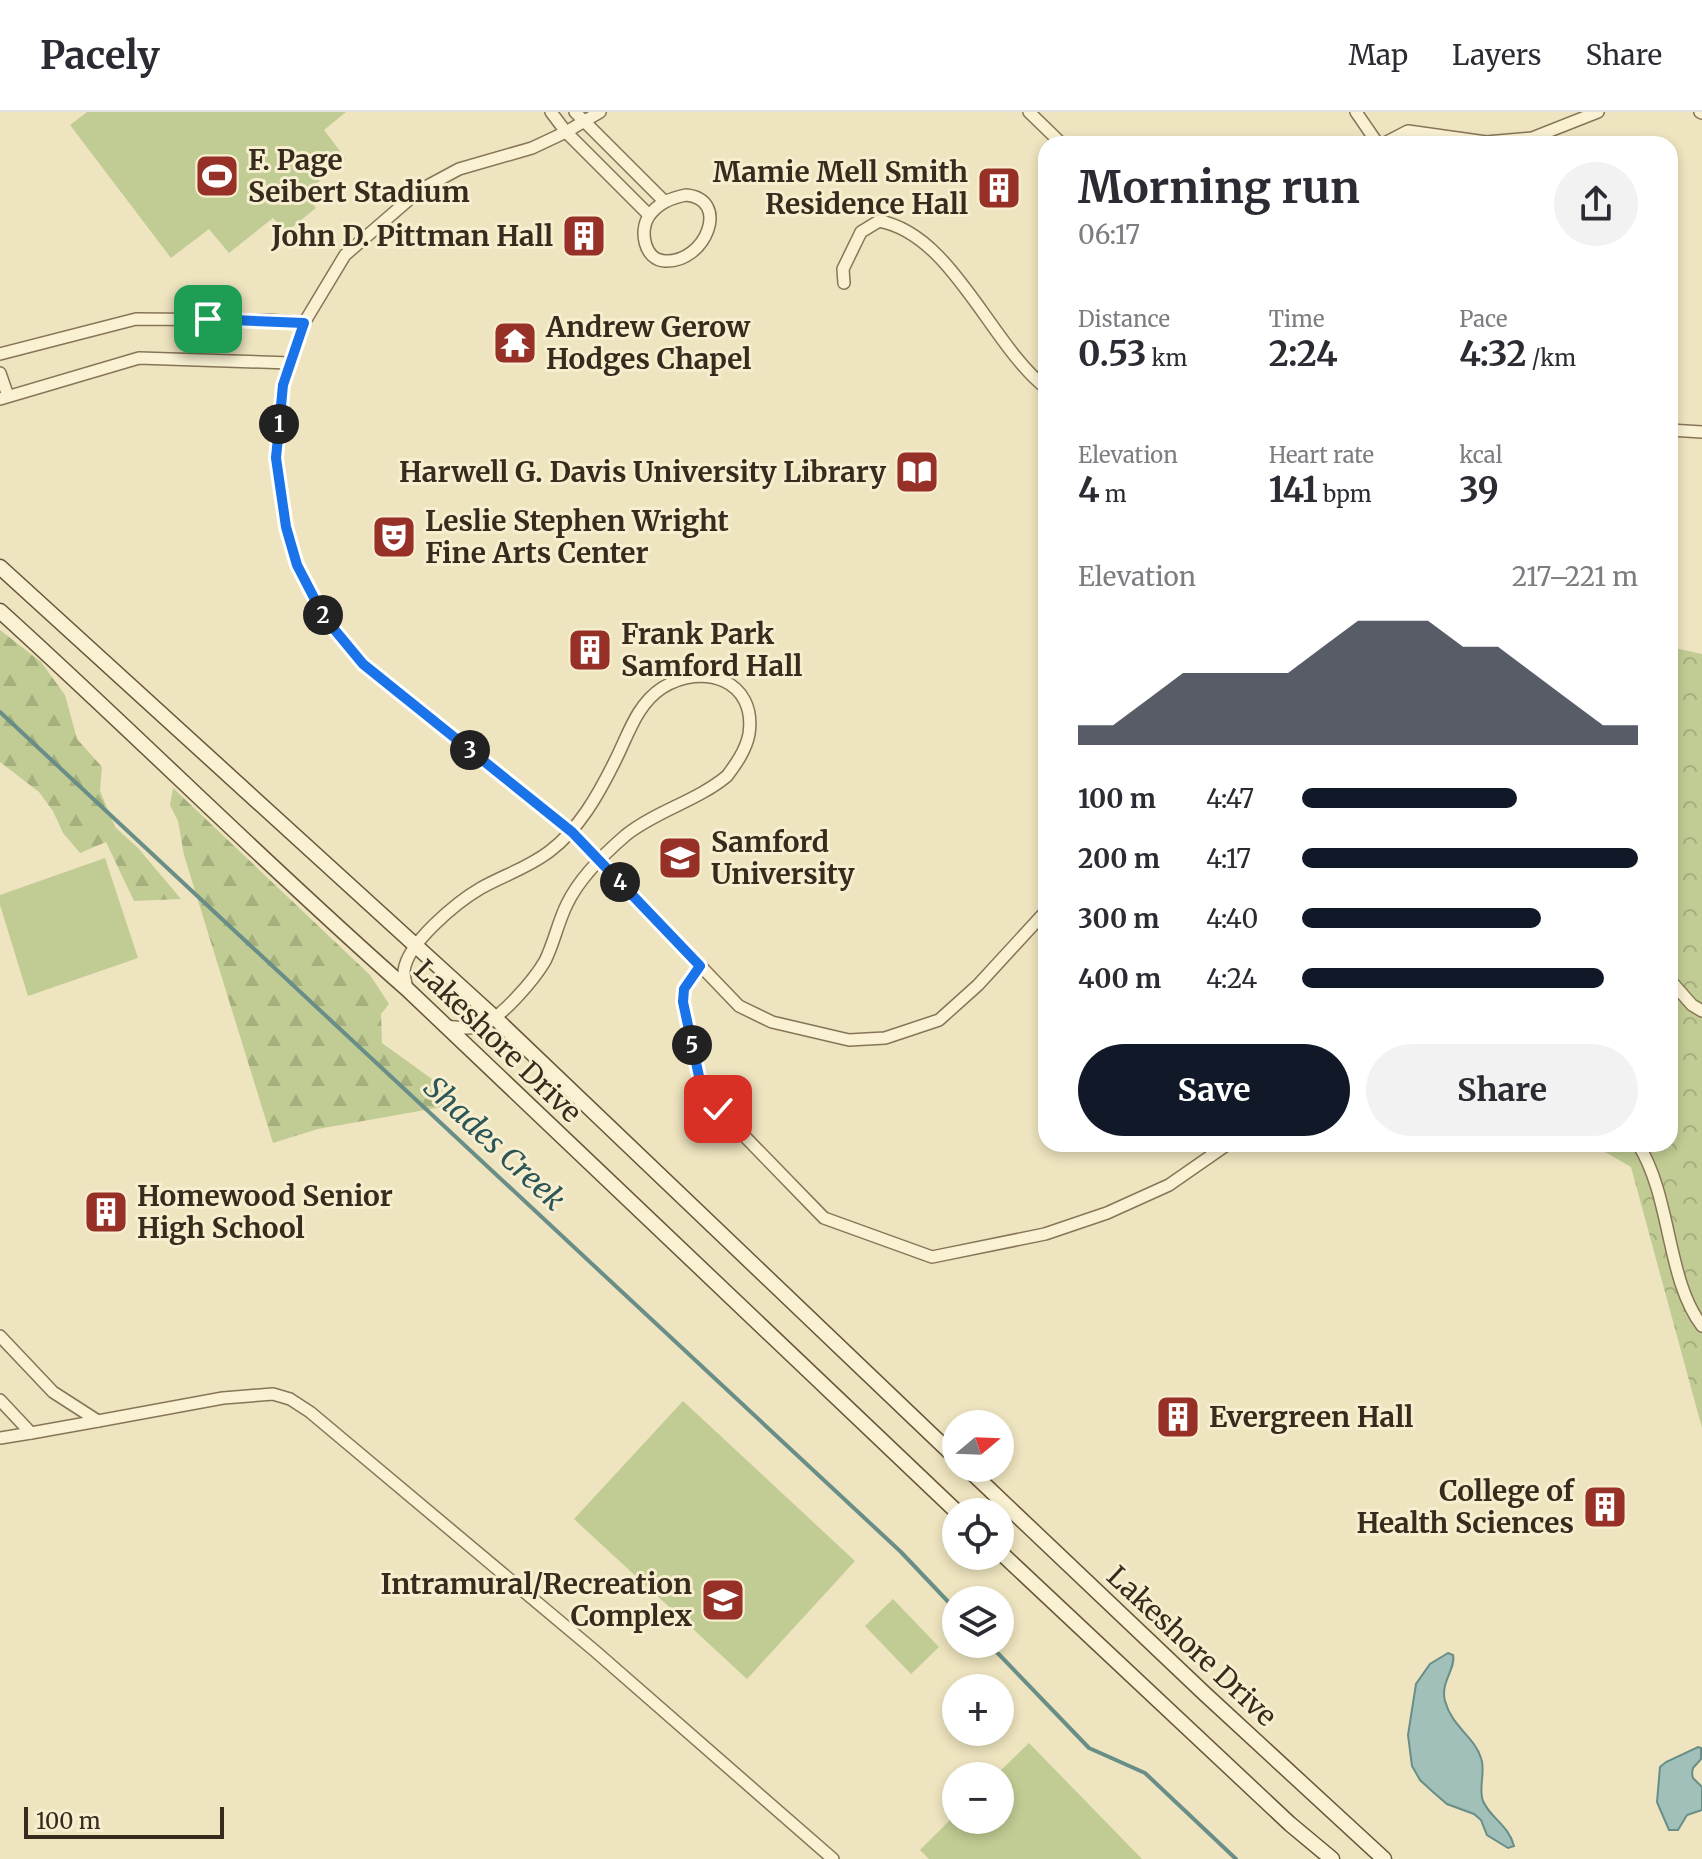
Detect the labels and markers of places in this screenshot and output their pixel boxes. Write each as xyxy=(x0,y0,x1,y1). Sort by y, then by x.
place label: F. Page Seibert Stadium xyxy=(248,142,470,210)
sports icon: F. Page Seibert Stadium xyxy=(193,152,241,200)
place label: Mamie Mell Smith Residence Hall xyxy=(713,154,968,222)
building icon: Mamie Mell Smith Residence Hall xyxy=(975,164,1023,212)
building icon: John D. Pittman Hall xyxy=(560,212,608,260)
place label: John D. Pittman Hall xyxy=(270,218,553,254)
pin xyxy=(174,285,242,353)
place label: Andrew Gerow Hodges Chapel xyxy=(545,309,751,377)
temple icon: Andrew Gerow Hodges Chapel xyxy=(491,319,539,367)
pin: 1 xyxy=(259,404,299,444)
library icon: Harwell G. Davis University Library xyxy=(893,448,941,496)
place label: Harwell G. Davis University Library xyxy=(399,454,886,490)
place label: Leslie Stephen Wright Fine Arts Center xyxy=(425,503,729,571)
theatre icon: Leslie Stephen Wright Fine Arts Center xyxy=(370,513,418,561)
pin: 2 xyxy=(303,595,343,635)
place label: Frank Park Samford Hall xyxy=(621,616,802,684)
building icon: Frank Park Samford Hall xyxy=(566,626,614,674)
pin: 3 xyxy=(450,730,490,770)
place label: Samford University xyxy=(711,824,855,892)
school or university icon: Samford University xyxy=(656,834,704,882)
pin: 4 xyxy=(600,862,640,902)
pin: 5 xyxy=(672,1025,712,1065)
pin xyxy=(684,1075,752,1143)
place label: Homewood Senior High School xyxy=(137,1178,393,1246)
building icon: Homewood Senior High School xyxy=(82,1188,130,1236)
building icon: Evergreen Hall xyxy=(1154,1393,1202,1441)
place label: Evergreen Hall xyxy=(1209,1399,1413,1435)
place label: College of Health Sciences xyxy=(1356,1473,1576,1541)
building icon: College of Health Sciences xyxy=(1581,1483,1629,1531)
place label: Intramural/Recreation Complex xyxy=(381,1566,693,1634)
school or university icon: Intramural/Recreation Complex xyxy=(699,1576,747,1624)

